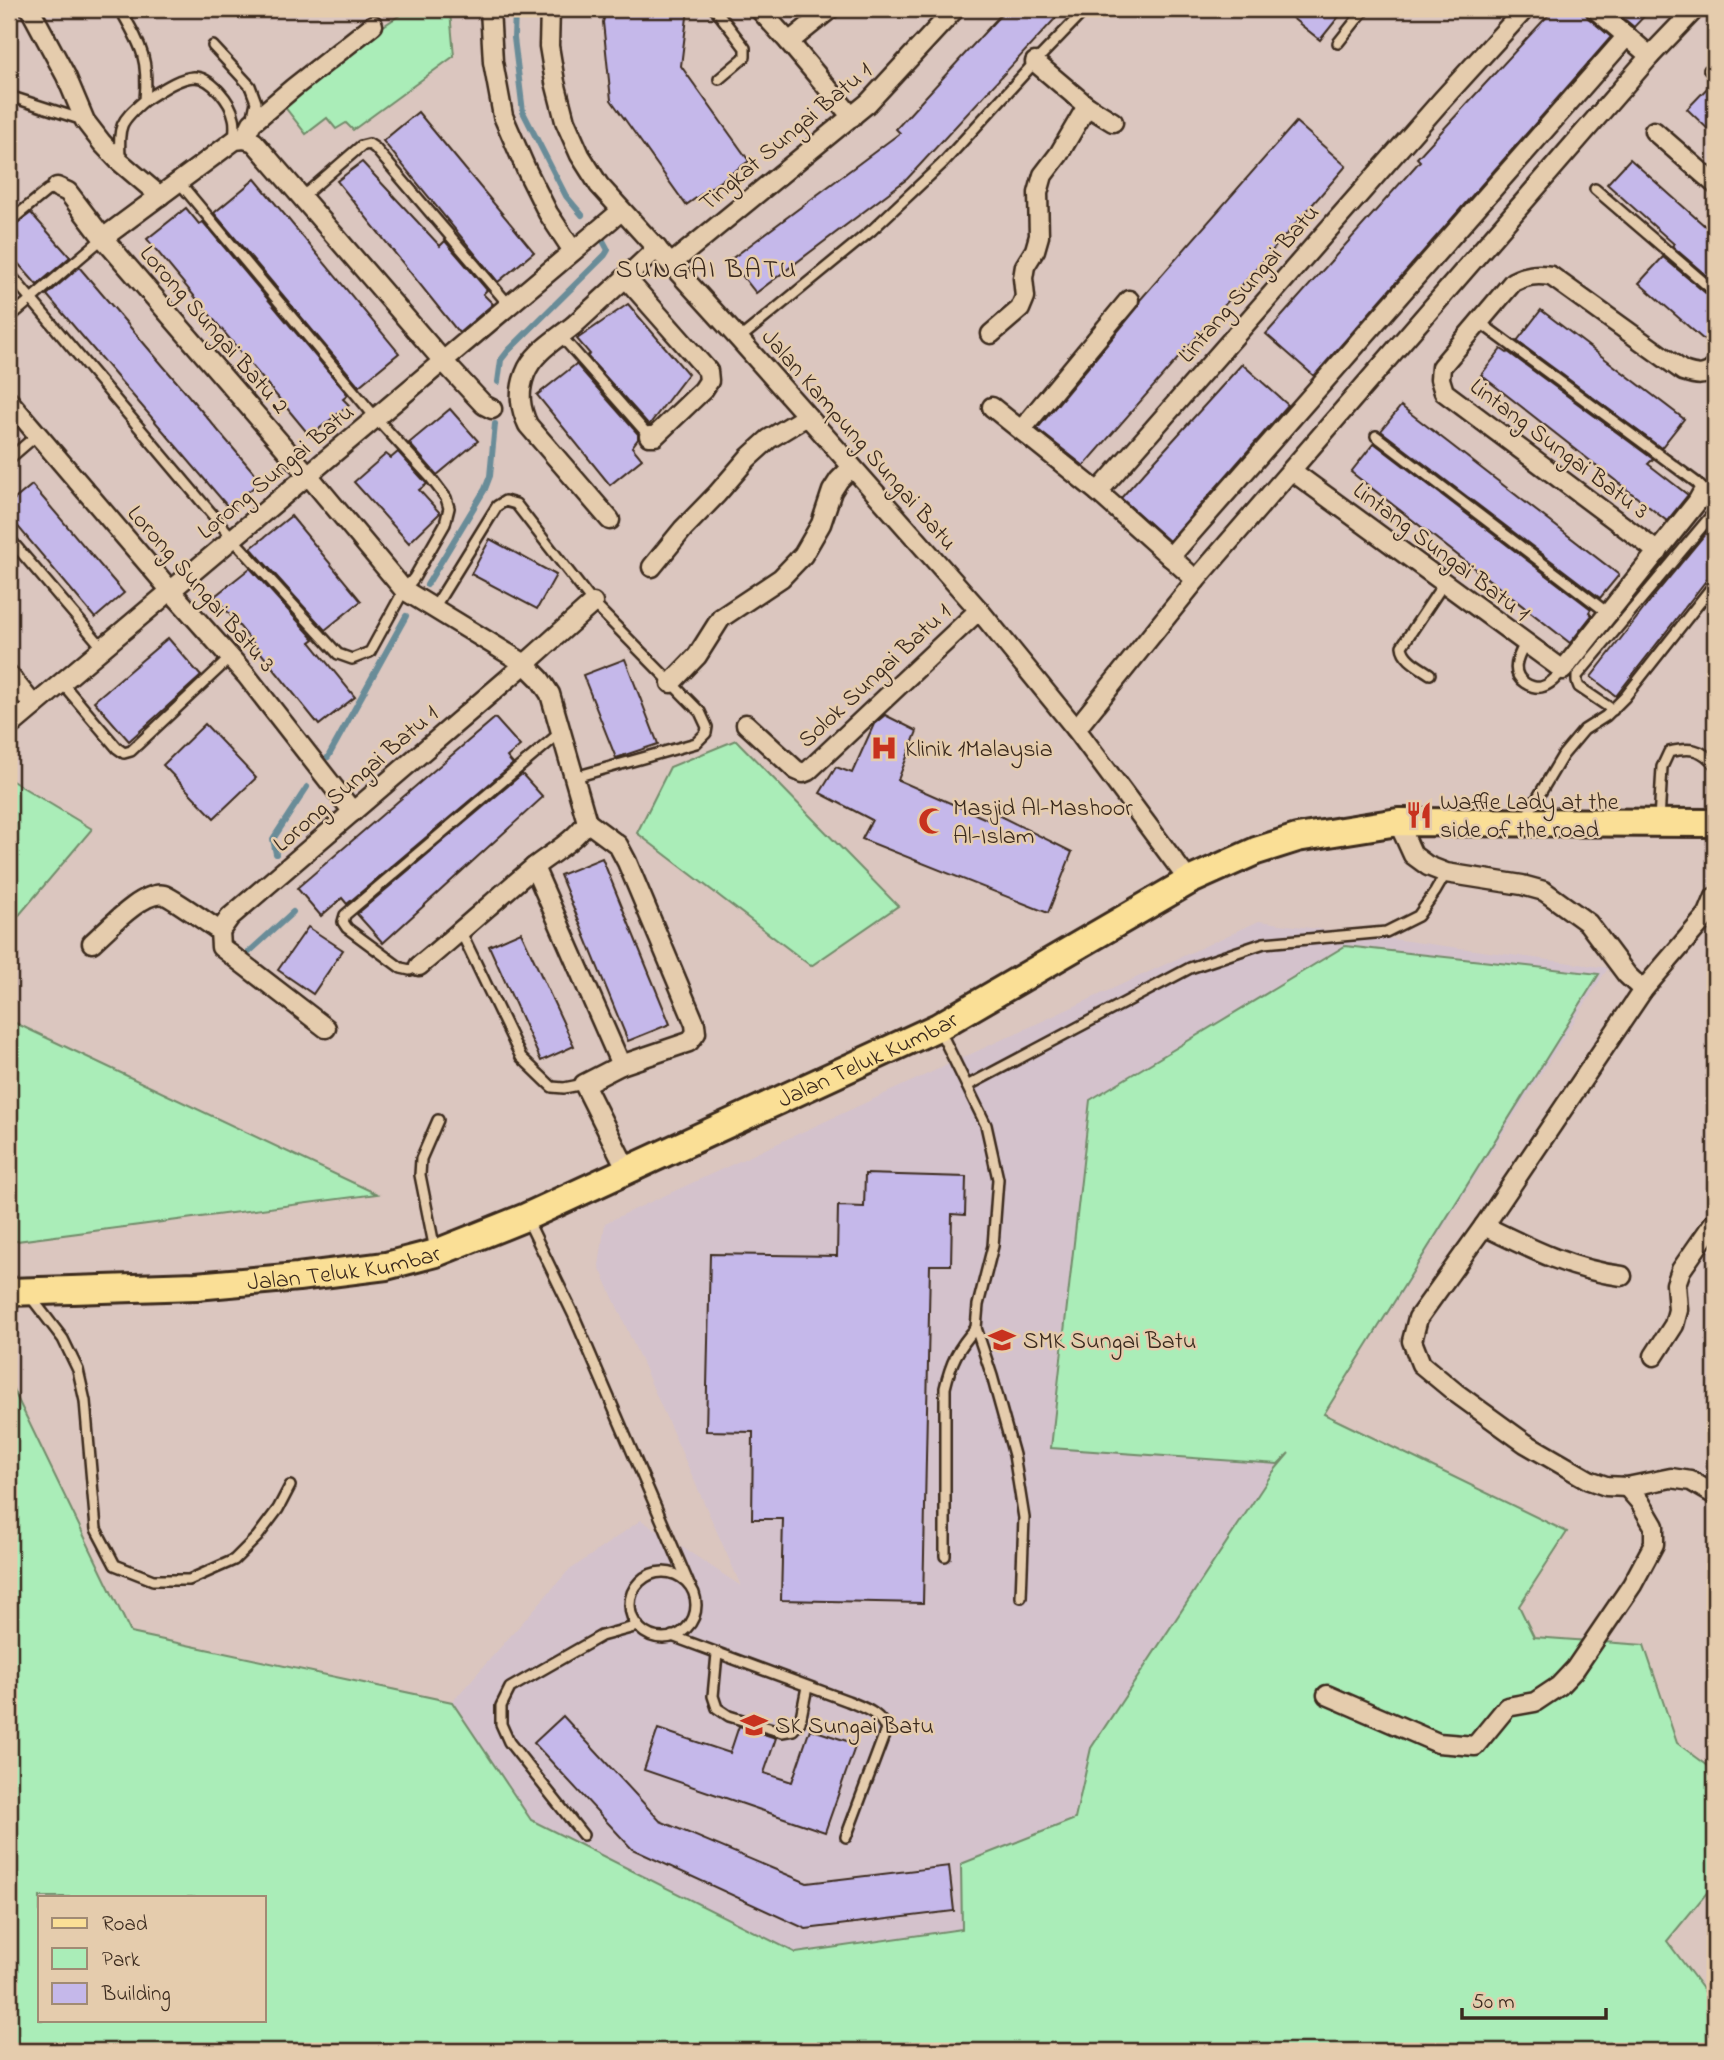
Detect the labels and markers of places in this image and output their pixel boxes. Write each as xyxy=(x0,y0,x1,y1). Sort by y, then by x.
hospital icon: Klinik 1Malaysia xyxy=(869,733,899,763)
place label: Klinik 1Malaysia xyxy=(905,733,1053,769)
place label: Waffle Lady at the side of the road xyxy=(1440,786,1619,849)
place label: Masjid Al-Mashoor Al-Islam xyxy=(953,792,1133,855)
restaurant icon: Waffle Lady at the side of the road xyxy=(1404,800,1434,830)
mosque icon: Masjid Al-Mashoor Al-Islam xyxy=(917,806,947,836)
school or university icon: SMK Sungai Batu xyxy=(987,1325,1017,1355)
place label: SMK Sungai Batu xyxy=(1023,1325,1196,1360)
school or university icon: SK Sungai Batu xyxy=(739,1710,769,1740)
place label: SK Sungai Batu xyxy=(775,1710,934,1745)

